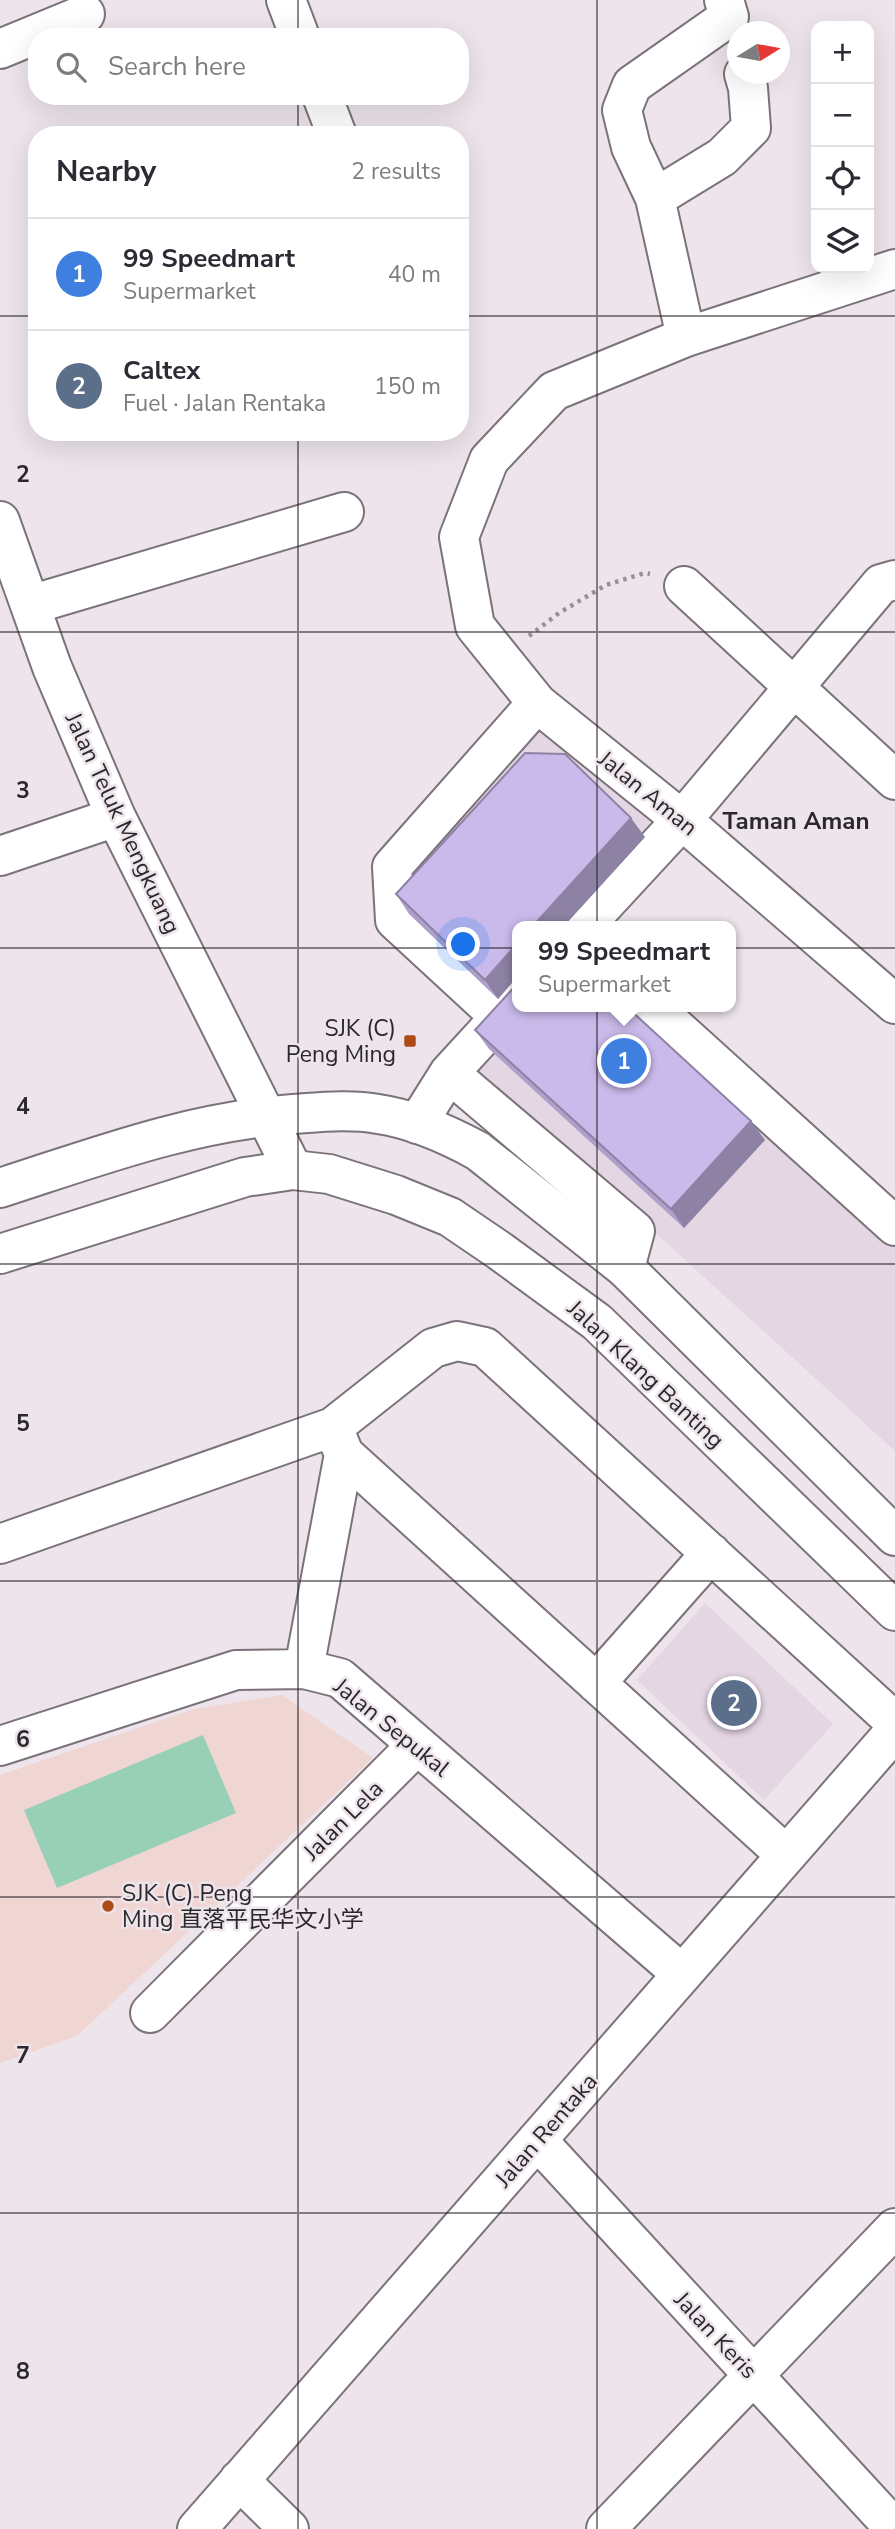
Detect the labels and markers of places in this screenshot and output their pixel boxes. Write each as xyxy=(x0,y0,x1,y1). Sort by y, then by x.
place label: SJK (C) Peng Ming xyxy=(286,1013,396,1070)
marker: SJK (C) Peng Ming xyxy=(402,1033,418,1049)
pin: 1 xyxy=(601,1035,647,1087)
pin: 2 xyxy=(711,1677,757,1729)
place label: SJK (C) Peng Ming 直落平民华文小学 xyxy=(122,1878,363,1935)
marker: SJK (C) Peng Ming 直落平民华文小学 xyxy=(100,1898,116,1914)

